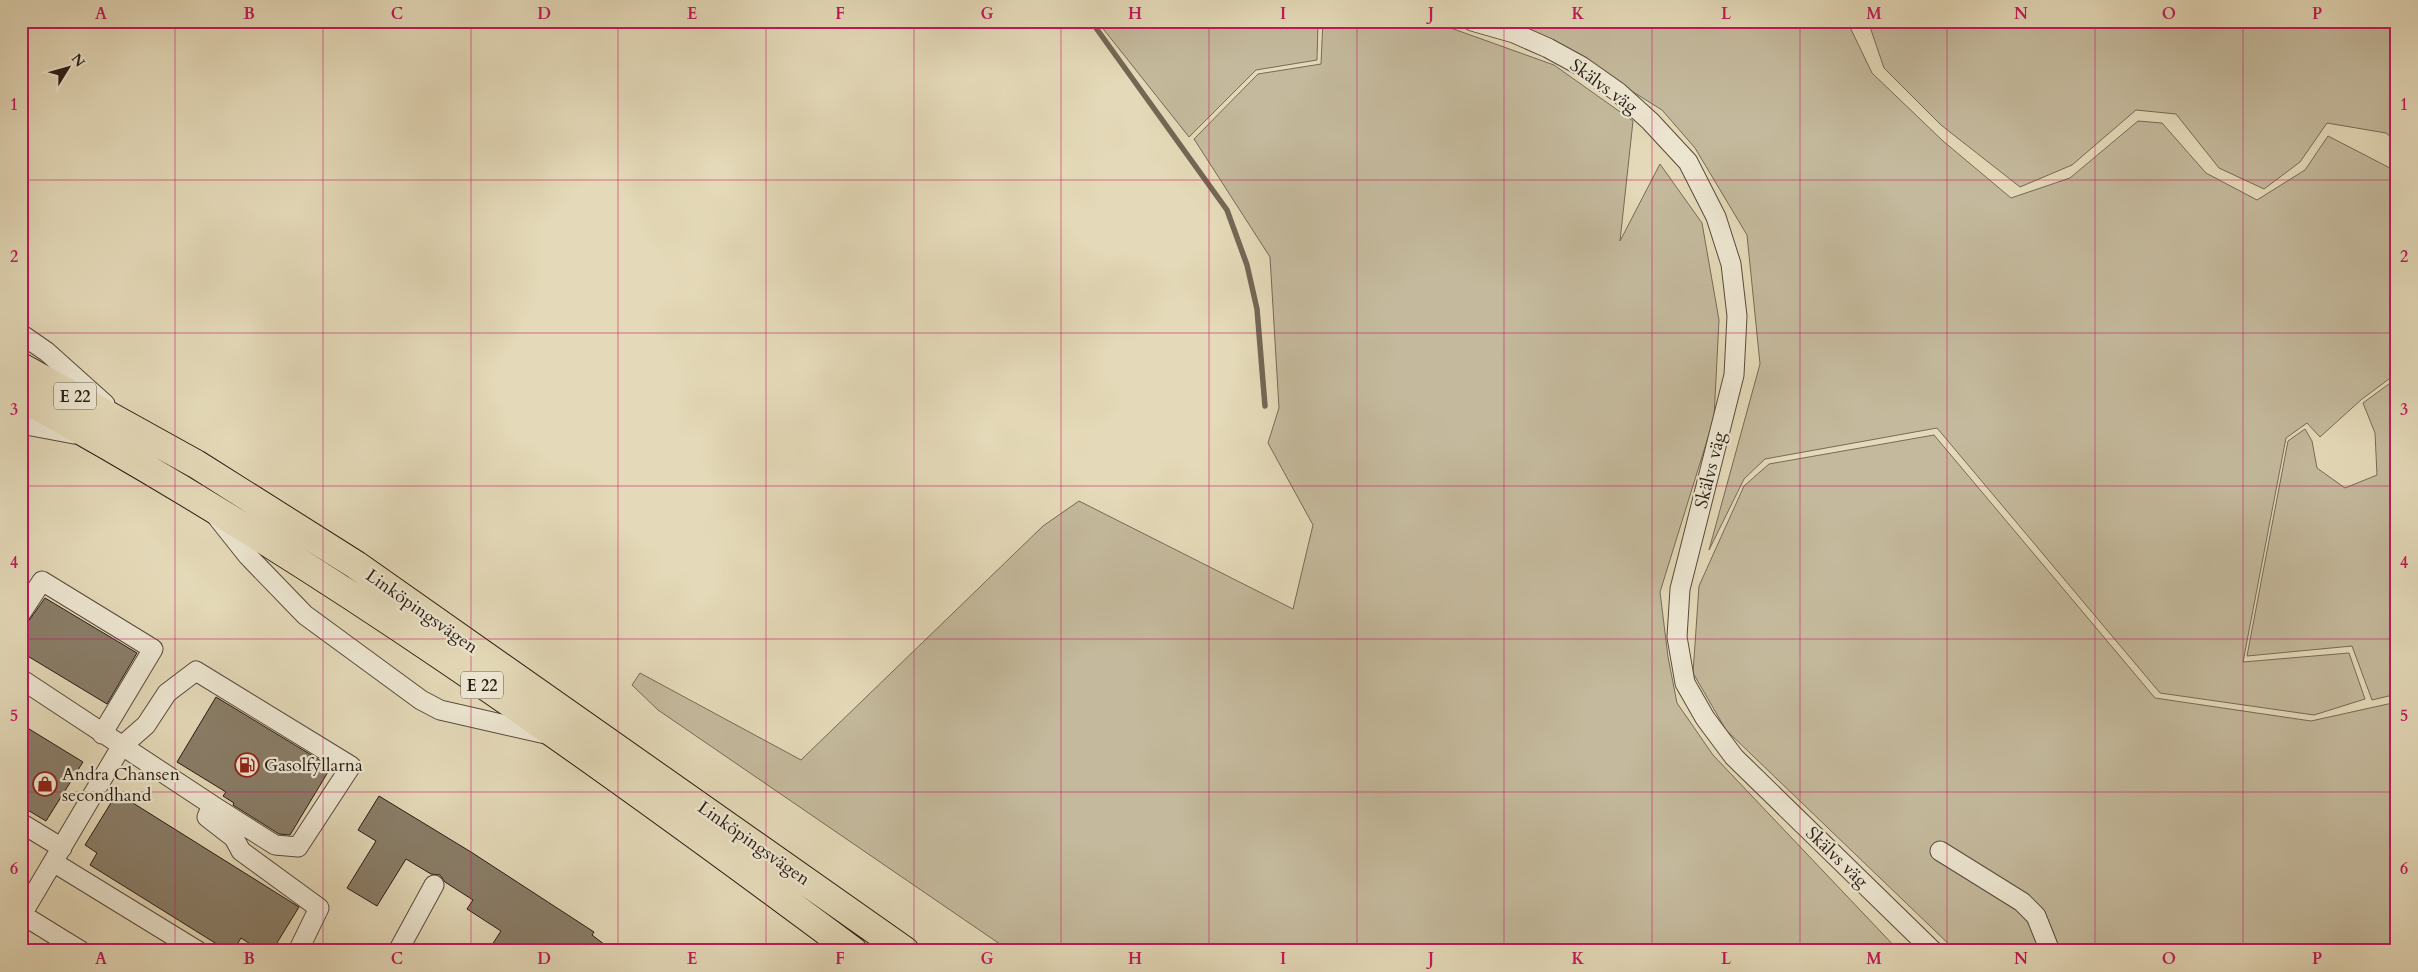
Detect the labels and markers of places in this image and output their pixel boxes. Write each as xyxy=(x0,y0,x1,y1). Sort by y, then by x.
fuel station icon: Gasolfyllarna xyxy=(234,752,260,778)
place label: Gasolfyllarna xyxy=(264,753,363,778)
place label: Andra Chansen secondhand xyxy=(62,762,181,808)
shop icon: Andra Chansen secondhand xyxy=(32,771,58,797)

